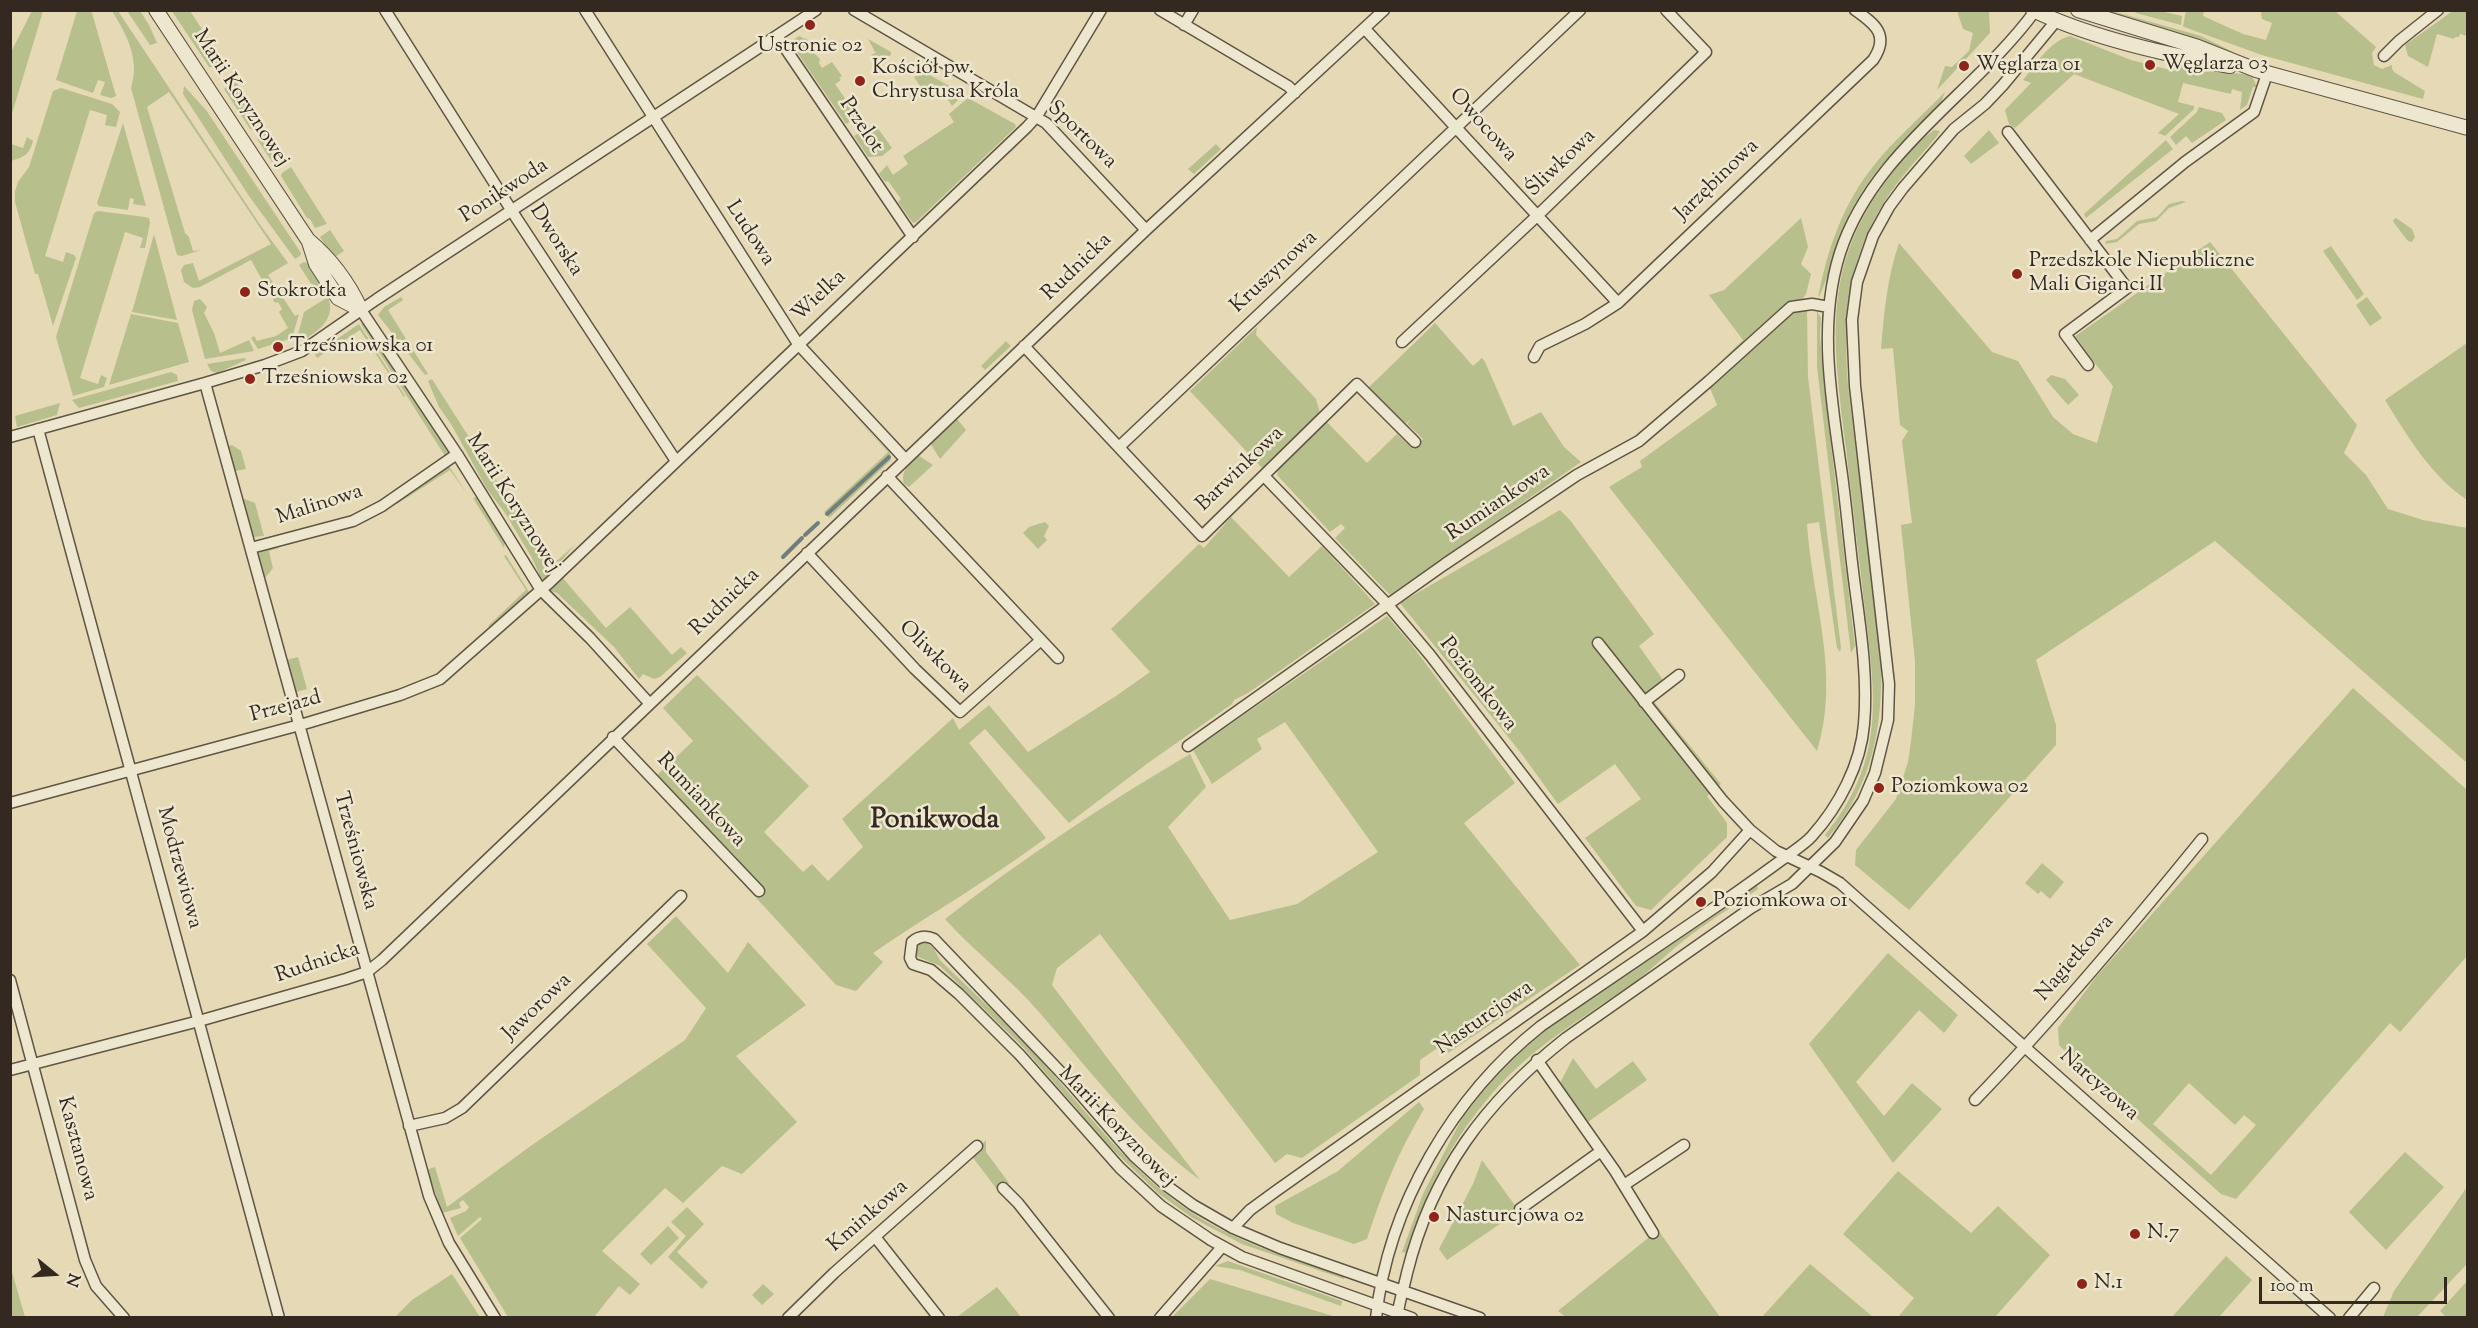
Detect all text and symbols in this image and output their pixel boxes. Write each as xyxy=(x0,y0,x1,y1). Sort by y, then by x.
marker: Ustronie 02 xyxy=(803,18,817,32)
street label: Marii Koryznowej xyxy=(186,26,294,172)
place label: Ustronie 02 xyxy=(757,34,863,60)
place label: Węglarza 03 xyxy=(2162,52,2268,78)
place label: Węglarza 01 xyxy=(1976,53,2081,79)
place label: Kościół pw. Chrystusa Króla xyxy=(872,56,1019,106)
marker: Węglarza 03 xyxy=(2143,58,2157,72)
marker: Węglarza 01 xyxy=(1957,59,1971,73)
marker: Kościół pw. Chrystusa Króla xyxy=(853,74,867,88)
street label: Owocowa xyxy=(1442,84,1522,168)
street label: Przelot xyxy=(832,94,888,158)
street label: Sportowa xyxy=(1041,97,1121,175)
street label: Śliwkowa xyxy=(1522,125,1602,203)
street label: Jarzębinowa xyxy=(1671,135,1765,227)
street label: Ponikwoda xyxy=(456,154,554,230)
street label: Ludowa xyxy=(719,197,779,271)
street label: Dworska xyxy=(523,200,587,282)
street label: Kruszynowa xyxy=(1226,226,1324,320)
street label: Rudnicka xyxy=(1038,229,1118,307)
place label: Przedszkole Niepubliczne Mali Giganci II xyxy=(2029,249,2255,299)
street label: Wielka xyxy=(788,266,852,328)
marker: Przedszkole Niepubliczne Mali Giganci II xyxy=(2010,267,2024,281)
place label: Stokrotka xyxy=(257,279,347,305)
marker: Stokrotka xyxy=(238,285,252,299)
place label: Trześniowska 01 xyxy=(290,334,434,360)
marker: Trześniowska 01 xyxy=(271,340,285,354)
place label: Trześniowska 02 xyxy=(262,366,408,392)
marker: Trześniowska 02 xyxy=(243,372,257,386)
street label: Barwinkowa xyxy=(1192,422,1290,518)
street label: Marii Koryznowej xyxy=(459,430,565,578)
street label: Rumiankowa xyxy=(1443,460,1555,548)
street label: Malinowa xyxy=(274,480,366,532)
street label: Rudnicka xyxy=(686,564,766,642)
street label: Oliwkowa xyxy=(892,616,976,700)
street label: Poziomkowa xyxy=(1432,633,1522,737)
street label: Przejazd xyxy=(248,686,324,730)
street label: Rumiankowa xyxy=(650,749,750,853)
place label: Poziomkowa 02 xyxy=(1891,775,2029,801)
marker: Poziomkowa 02 xyxy=(1872,781,1886,795)
street label: Trześniowska xyxy=(326,789,382,913)
street label: Modrzewiowa xyxy=(150,804,206,932)
district label: Ponikwoda xyxy=(871,806,999,838)
place label: Poziomkowa 01 xyxy=(1713,889,1848,915)
marker: Poziomkowa 01 xyxy=(1694,895,1708,909)
street label: Nagietkowa xyxy=(2032,911,2120,1007)
street label: Rudnicka xyxy=(273,938,363,990)
street label: Jaworowa xyxy=(498,969,578,1047)
street label: Nasturcjowa xyxy=(1431,976,1539,1062)
street label: Narcyzowa xyxy=(2053,1045,2143,1127)
street label: Marii Koryznowej xyxy=(1052,1062,1180,1194)
street label: Kasztanowa xyxy=(50,1094,102,1204)
street label: Kminkowa xyxy=(824,1175,914,1259)
place label: Nasturcjowa 02 xyxy=(1446,1204,1584,1230)
marker: Nasturcjowa 02 xyxy=(1427,1210,1441,1224)
place label: N.7 xyxy=(2147,1221,2179,1247)
marker: N.7 xyxy=(2128,1227,2142,1241)
north arrow xyxy=(24,1244,84,1304)
scale bar xyxy=(2262,1265,2450,1303)
text: N xyxy=(59,1270,85,1289)
place label: N.1 xyxy=(2094,1271,2123,1297)
text: 100 m xyxy=(2270,1274,2314,1300)
marker: N.1 xyxy=(2075,1277,2089,1291)

